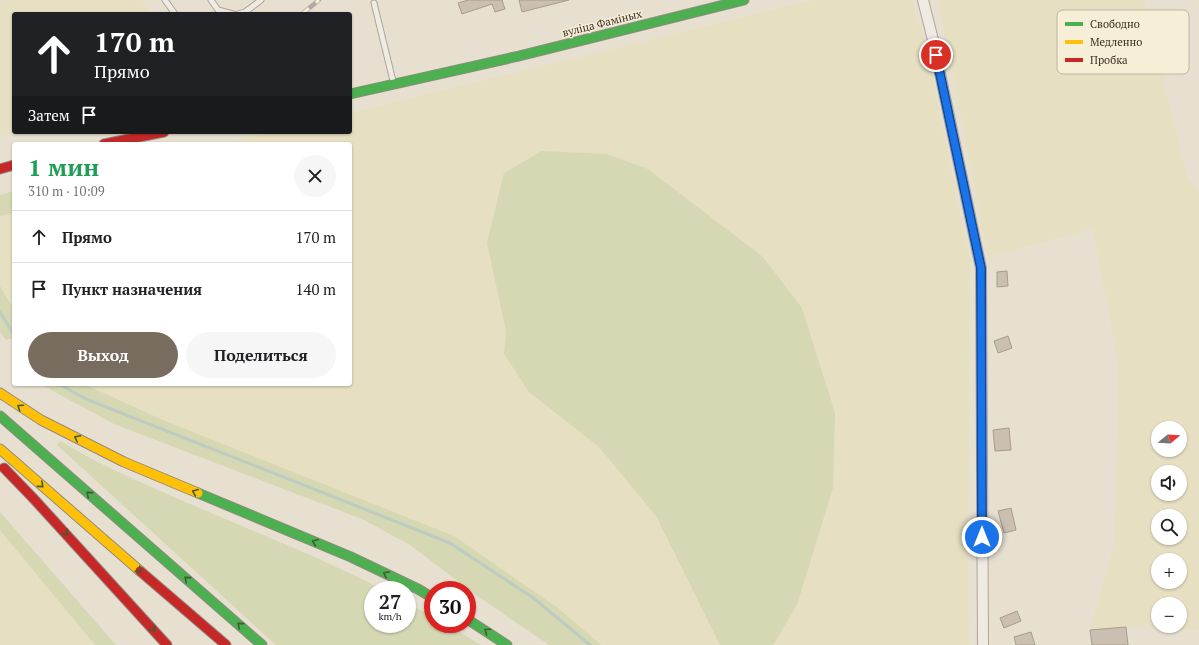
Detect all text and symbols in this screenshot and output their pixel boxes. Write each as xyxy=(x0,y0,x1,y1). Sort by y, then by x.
street label: вуліца Фаміных xyxy=(561,6,644,40)
legend xyxy=(1057,10,1189,74)
text: Свободно xyxy=(1090,17,1140,31)
text: 170 m xyxy=(94,23,175,60)
icon: ahead xyxy=(28,28,80,80)
text: Медленно xyxy=(1090,35,1142,49)
pin xyxy=(919,38,953,72)
icon: arrive xyxy=(925,44,947,66)
text: Пробка xyxy=(1090,53,1128,67)
text: Прямо xyxy=(94,59,150,83)
icon: arrive xyxy=(78,104,100,126)
text: Затем xyxy=(28,105,70,125)
text: 1 мин xyxy=(28,151,99,183)
button: close xyxy=(294,155,336,197)
text: 310 m · 10:09 xyxy=(28,182,105,200)
icon: ahead xyxy=(28,226,50,248)
text: Прямо xyxy=(62,227,112,247)
text: 170 m xyxy=(295,227,336,247)
icon: arrive xyxy=(28,278,50,300)
text: Пункт назначения xyxy=(62,279,202,299)
text: 140 m xyxy=(295,279,336,299)
button: Выход xyxy=(28,332,178,378)
button: Поделиться xyxy=(186,332,336,378)
one-way arrow xyxy=(18,405,25,412)
north arrow xyxy=(1151,421,1187,457)
map controls xyxy=(1151,421,1187,633)
one-way arrow xyxy=(74,435,81,443)
button: sound xyxy=(1151,465,1187,501)
one-way arrow xyxy=(36,480,44,488)
one-way arrow xyxy=(192,488,199,496)
one-way arrow xyxy=(87,491,94,498)
button: search xyxy=(1151,509,1187,545)
position arrow xyxy=(961,516,1003,558)
one-way arrow xyxy=(61,528,68,536)
one-way arrow xyxy=(312,538,319,546)
button: + xyxy=(1151,553,1187,589)
one-way arrow xyxy=(135,565,142,572)
one-way arrow xyxy=(383,571,390,579)
one-way arrow xyxy=(185,577,192,584)
speed limit sign: 30 xyxy=(424,581,476,633)
text: 27 xyxy=(379,588,401,615)
button: − xyxy=(1151,597,1187,633)
text: km/h xyxy=(378,610,402,623)
one-way arrow xyxy=(237,623,244,630)
one-way arrow xyxy=(148,624,155,632)
one-way arrow xyxy=(484,628,491,636)

